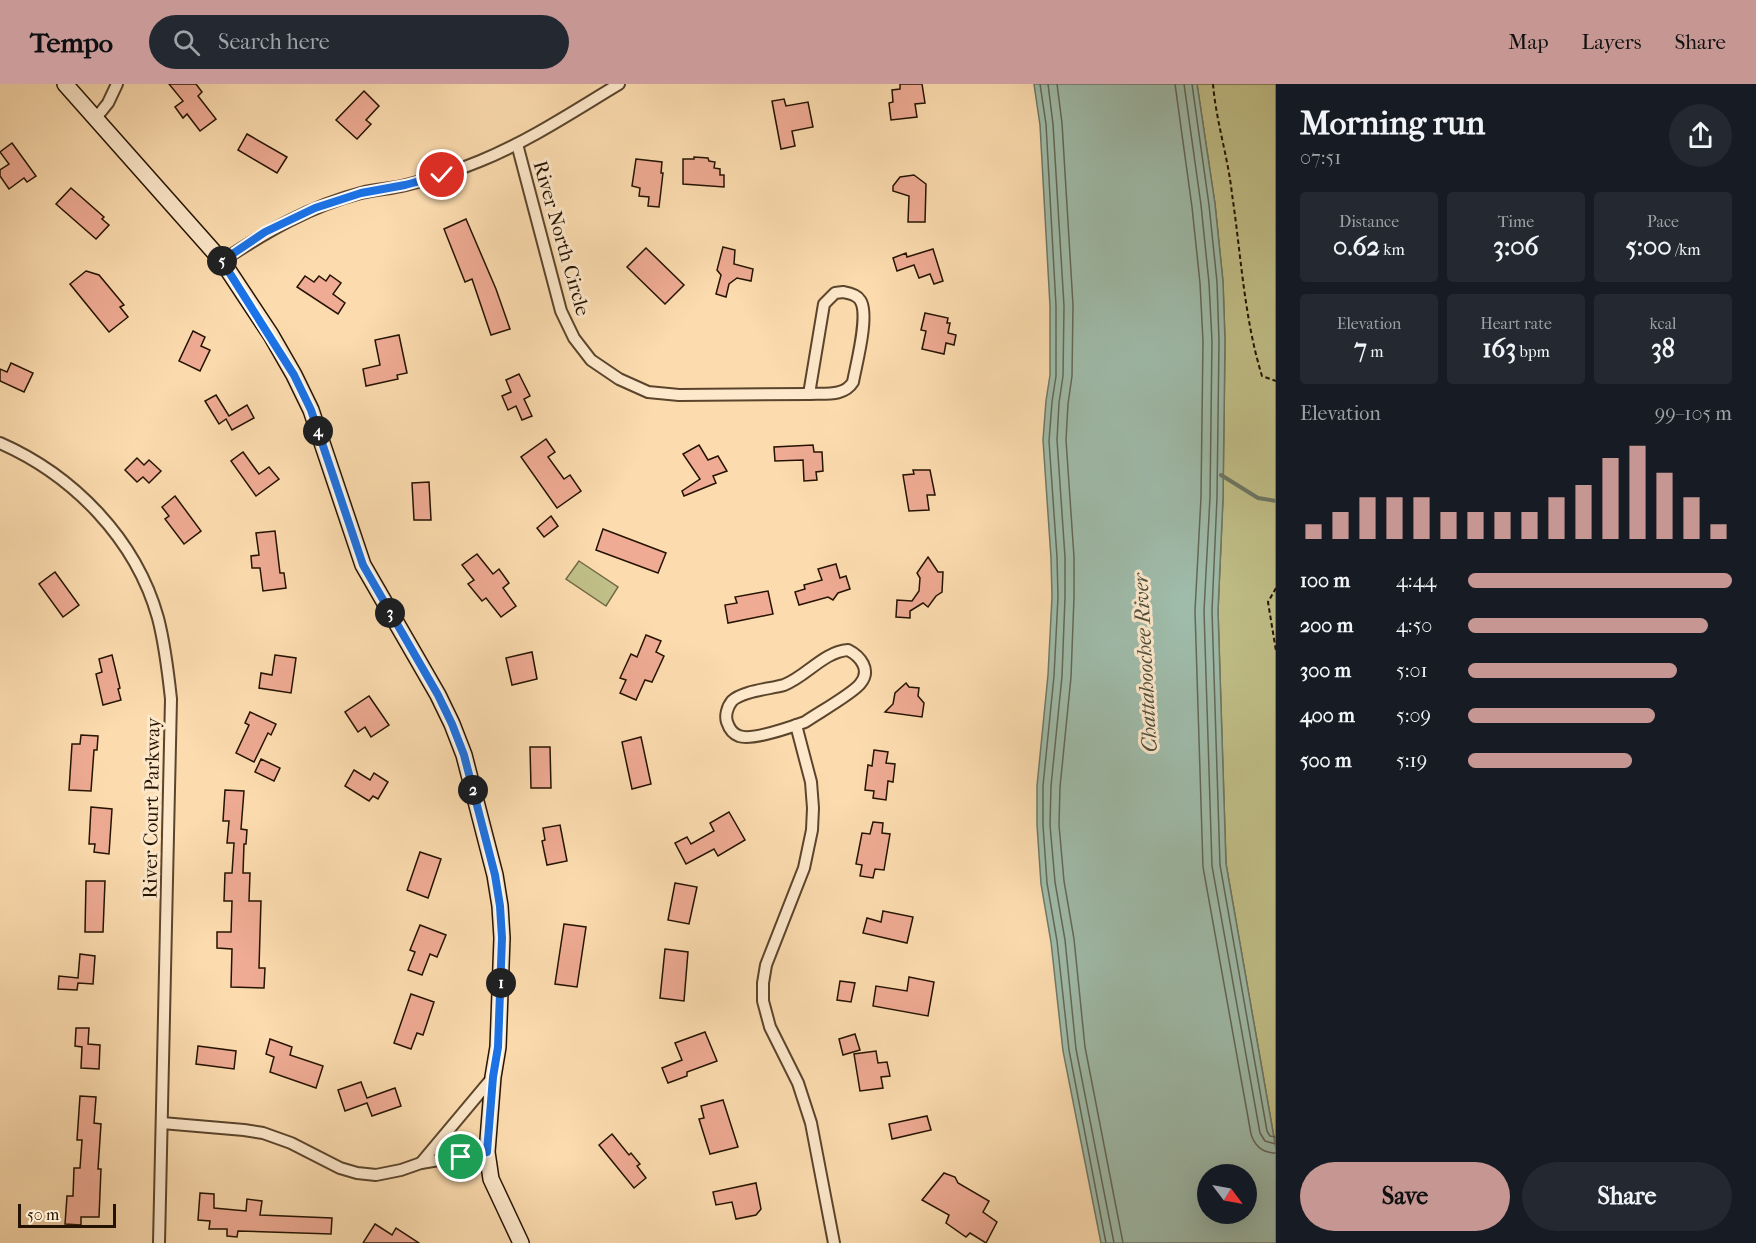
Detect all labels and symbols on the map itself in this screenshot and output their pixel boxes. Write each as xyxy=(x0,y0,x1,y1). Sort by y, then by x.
pin xyxy=(416,149,467,200)
street label: River North Circle xyxy=(528,158,595,318)
pin: 5 xyxy=(207,246,237,276)
pin: 4 xyxy=(303,416,333,446)
water label: Chattahoochee River xyxy=(1128,571,1162,753)
pin: 3 xyxy=(375,598,405,628)
street label: River Court Parkway xyxy=(138,716,165,899)
pin: 2 xyxy=(458,775,488,805)
pin: 1 xyxy=(486,968,516,998)
pin xyxy=(435,1131,486,1182)
north arrow xyxy=(1197,1164,1257,1224)
scale bar xyxy=(18,1201,116,1228)

